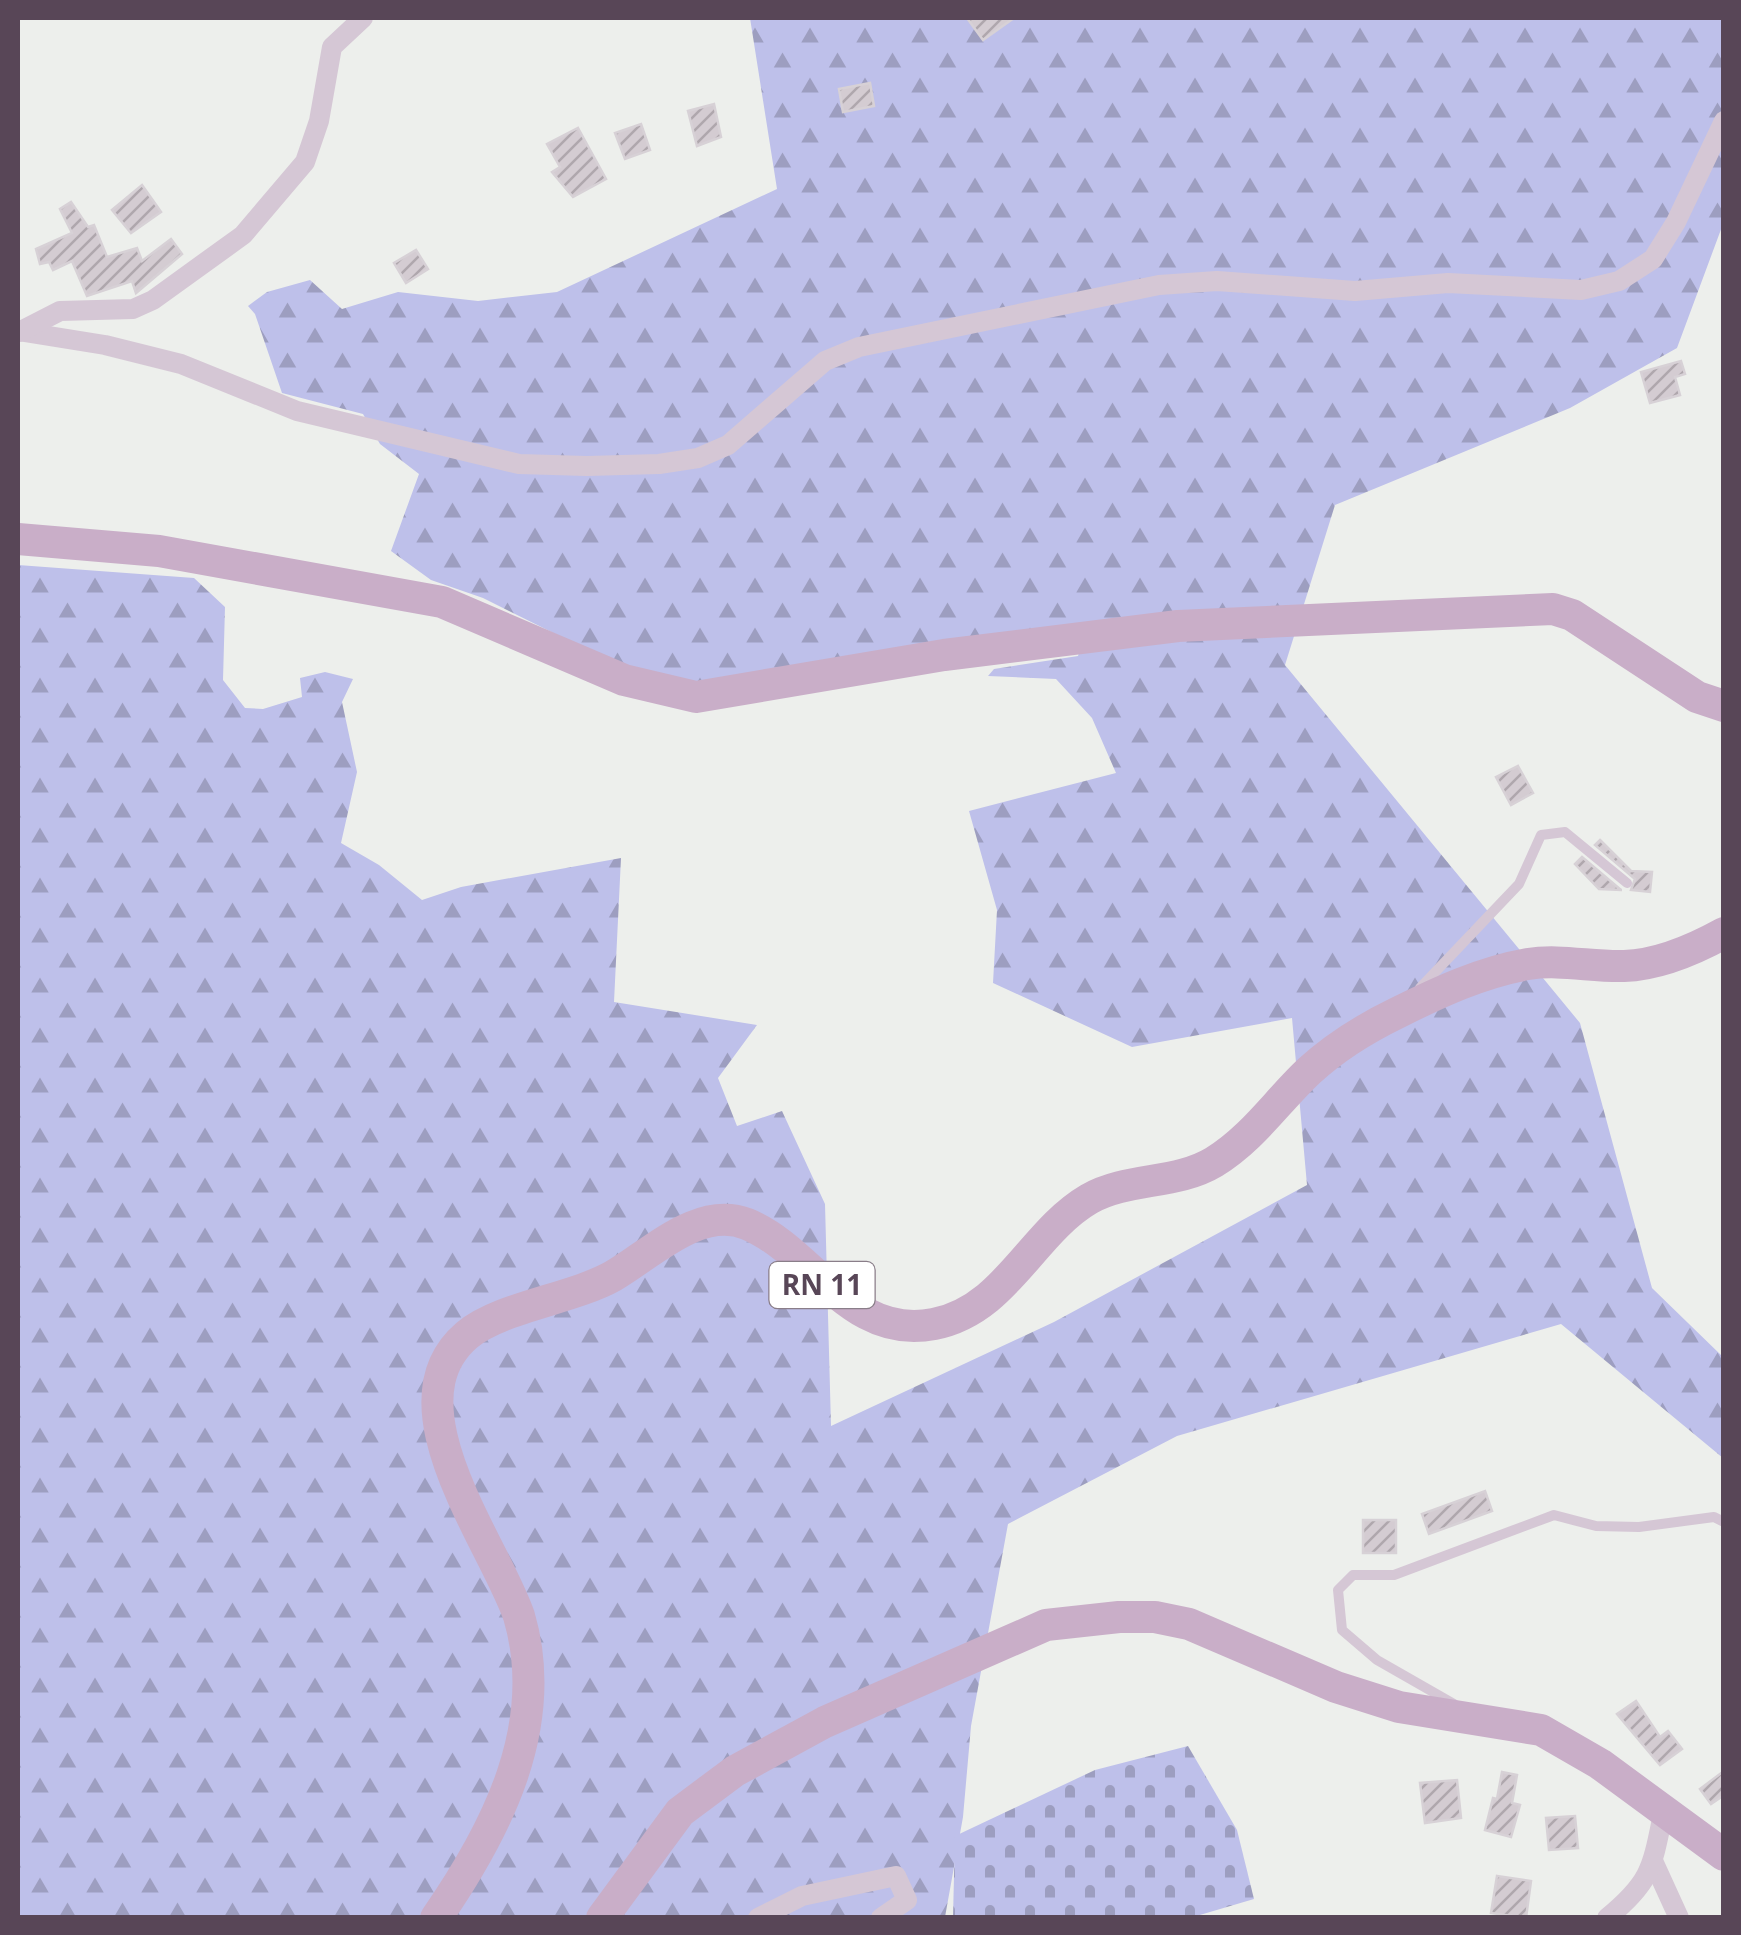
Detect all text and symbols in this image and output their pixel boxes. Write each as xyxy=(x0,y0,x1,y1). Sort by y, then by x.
road number: RN 11 xyxy=(770,1262,874,1308)

